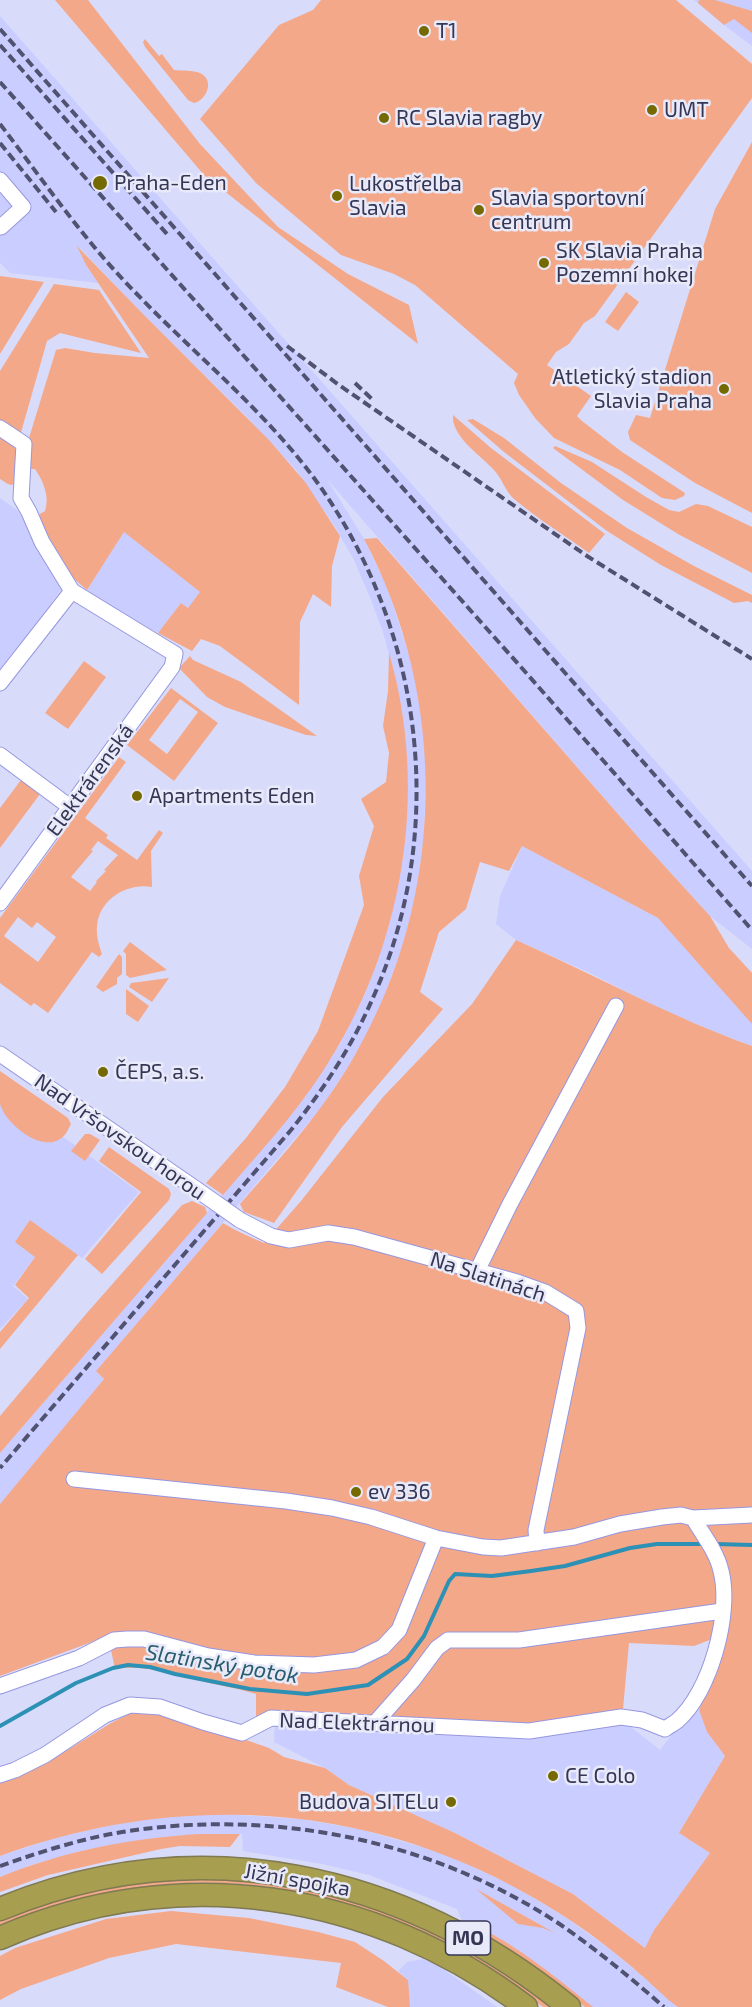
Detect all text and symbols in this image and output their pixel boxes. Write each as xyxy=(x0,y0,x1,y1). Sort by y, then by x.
place label: T1 xyxy=(436,18,457,44)
marker: T1 xyxy=(417,24,431,38)
place label: UMT xyxy=(664,97,709,123)
marker: UMT xyxy=(645,103,659,117)
place label: RC Slavia ragby xyxy=(396,105,542,131)
marker: RC Slavia ragby xyxy=(377,111,391,125)
place label: Praha-Eden xyxy=(114,170,227,196)
place label: Lukostřelba Slavia xyxy=(349,171,462,221)
marker: Praha-Eden xyxy=(91,174,109,192)
place label: Slavia sportovní centrum xyxy=(491,185,645,235)
marker: Lukostřelba Slavia xyxy=(330,189,344,203)
marker: Slavia sportovní centrum xyxy=(472,203,486,217)
place label: SK Slavia Praha Pozemní hokej xyxy=(556,238,703,288)
marker: SK Slavia Praha Pozemní hokej xyxy=(537,256,551,270)
place label: Atletický stadion Slavia Praha xyxy=(552,364,712,414)
marker: Atletický stadion Slavia Praha xyxy=(717,382,731,396)
street label: Elektrárenská xyxy=(41,719,139,841)
place label: Apartments Eden xyxy=(149,783,315,809)
marker: Apartments Eden xyxy=(130,789,144,803)
place label: ČEPS, a.s. xyxy=(115,1059,204,1085)
marker: ČEPS, a.s. xyxy=(96,1065,110,1079)
street label: Nad Vršovskou horou xyxy=(30,1068,210,1206)
street label: Na Slatinách xyxy=(427,1246,549,1308)
place label: ev 336 xyxy=(368,1479,430,1505)
marker: ev 336 xyxy=(349,1485,363,1499)
water label: Slatinský potok xyxy=(144,1639,300,1689)
street label: Nad Elektrárnou xyxy=(279,1708,435,1738)
place label: CE Colo xyxy=(565,1763,635,1789)
marker: CE Colo xyxy=(546,1769,560,1783)
place label: Budova SITELu xyxy=(299,1789,439,1815)
marker: Budova SITELu xyxy=(444,1795,458,1809)
street label: Jižní spojka xyxy=(242,1858,352,1902)
road number: MO xyxy=(446,1921,490,1955)

